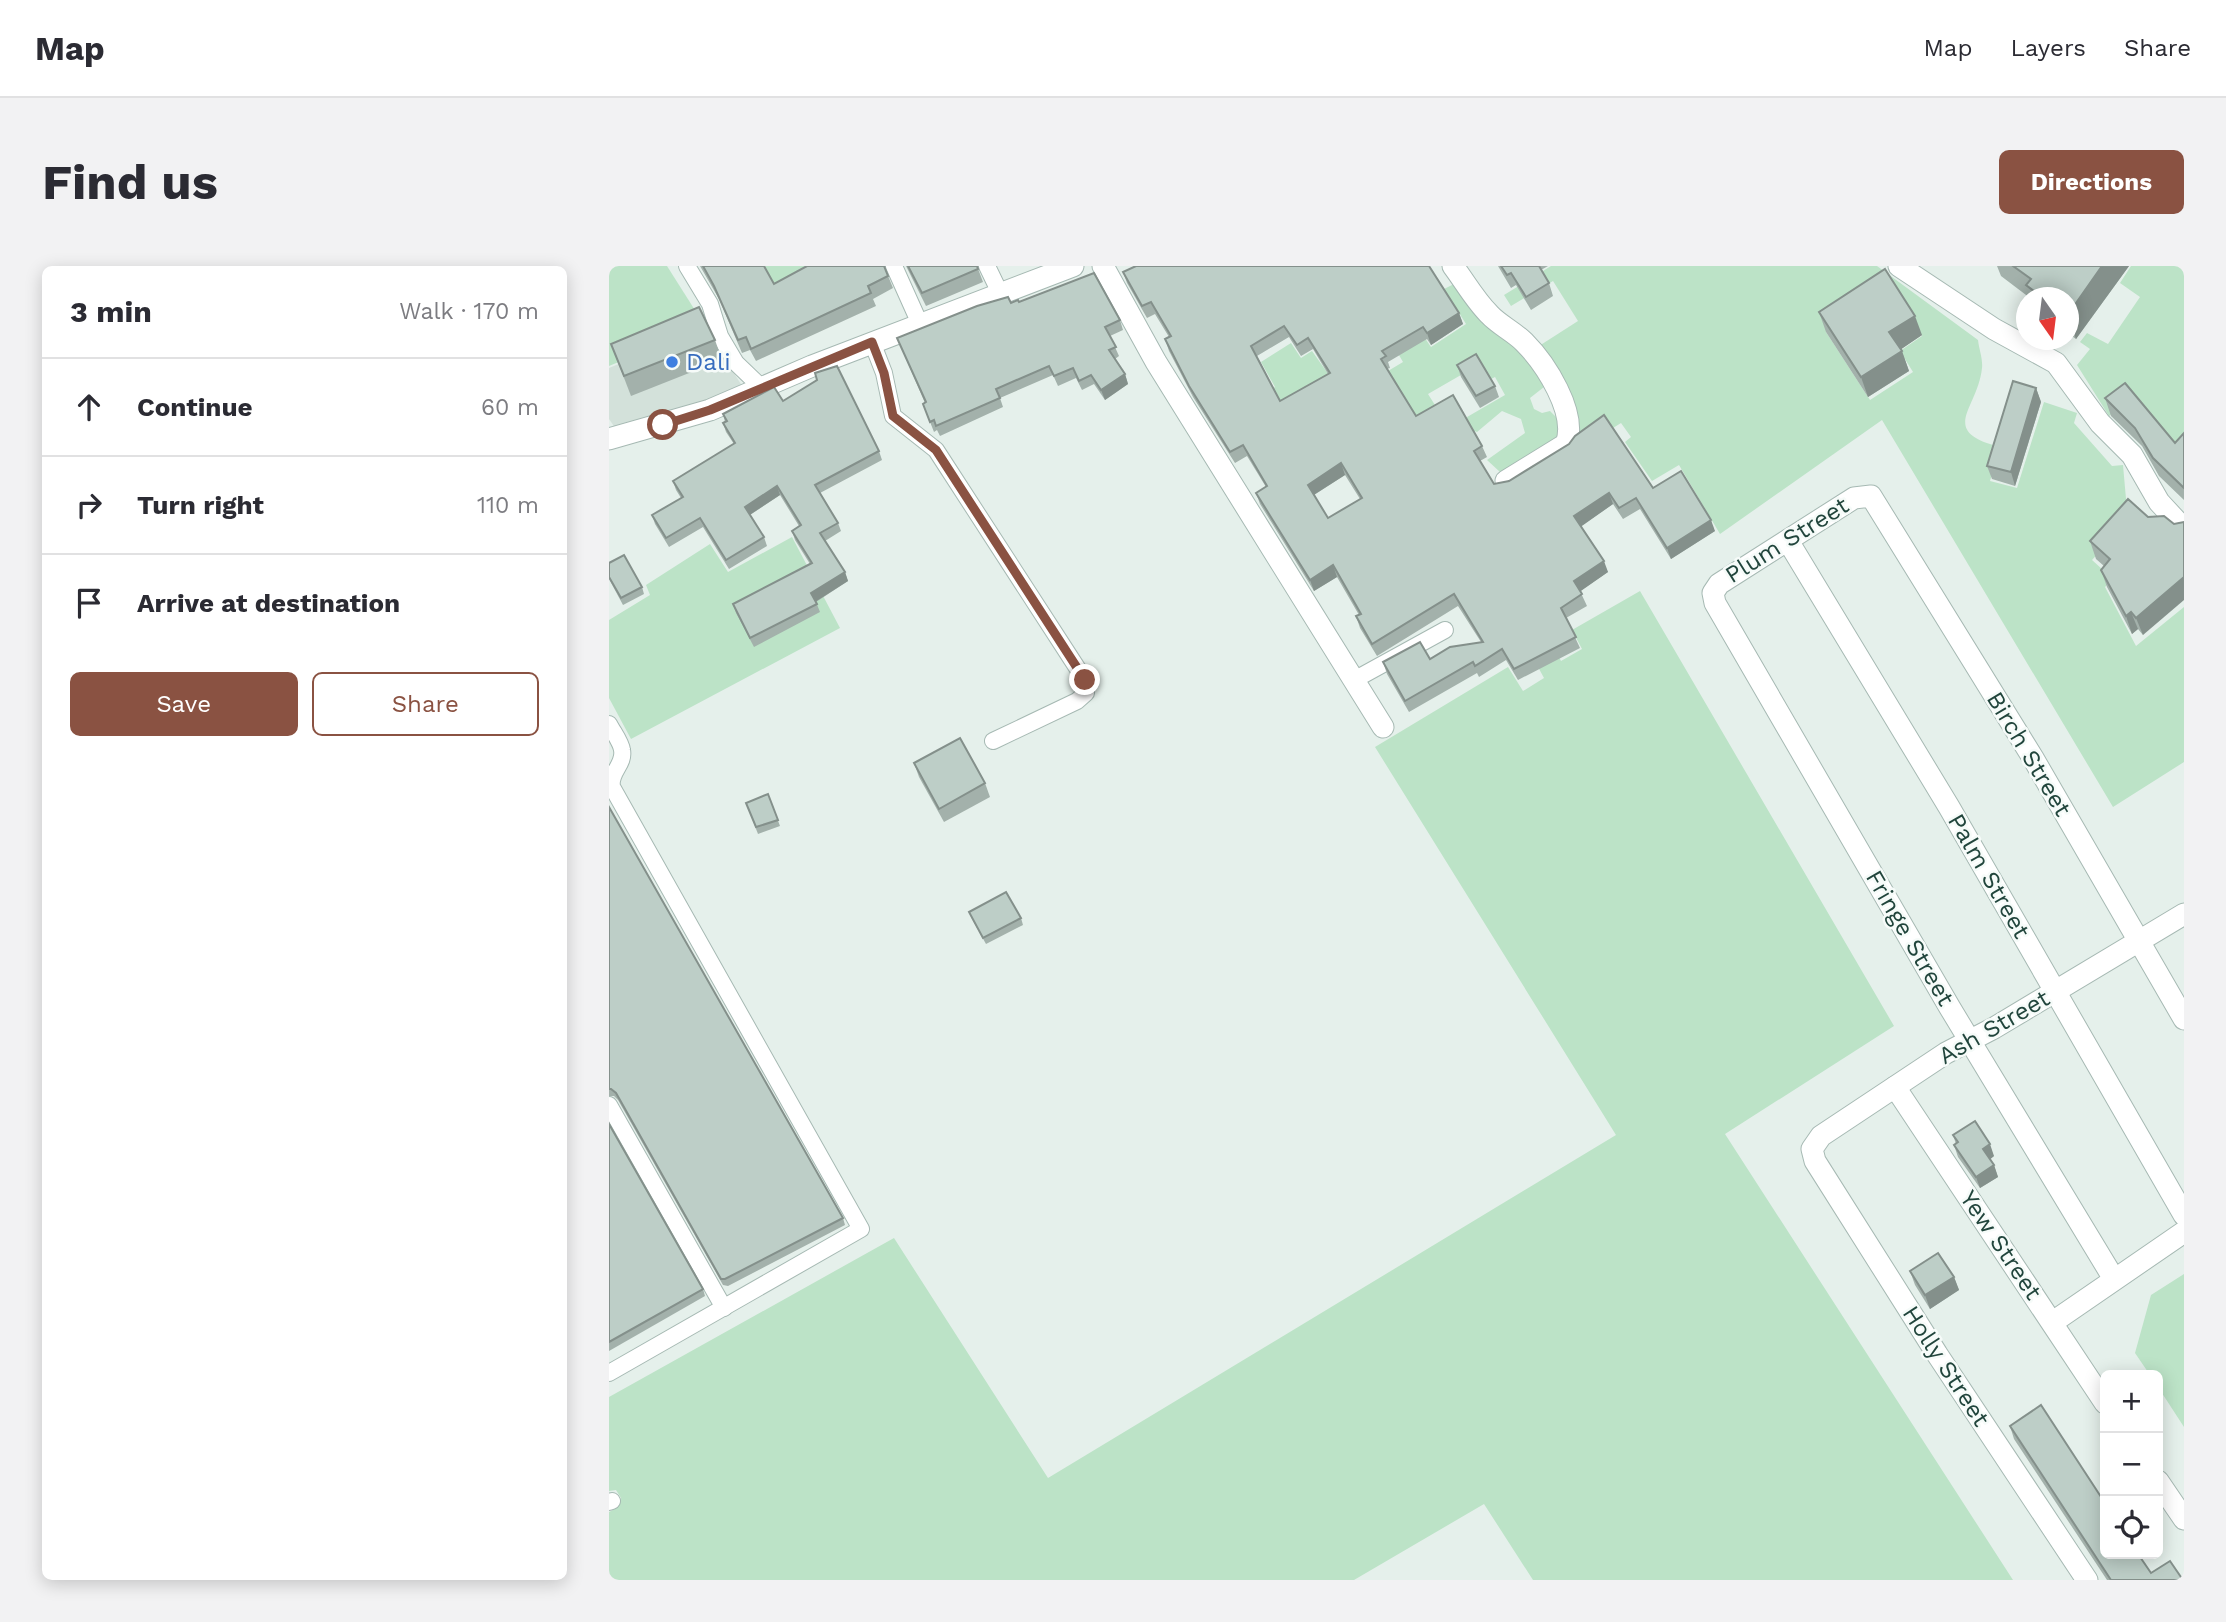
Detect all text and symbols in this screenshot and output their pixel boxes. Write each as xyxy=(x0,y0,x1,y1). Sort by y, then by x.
text: Map xyxy=(35,29,105,68)
text: Map xyxy=(1924,34,1972,62)
text: Layers xyxy=(2010,34,2086,62)
text: Share xyxy=(2124,34,2191,62)
button: Directions xyxy=(1999,150,2184,214)
text: Find us xyxy=(42,153,218,211)
north arrow xyxy=(2016,287,2079,350)
text: 3 min xyxy=(70,294,152,329)
text: Walk · 170 m xyxy=(399,298,539,325)
place label: Dali xyxy=(686,348,731,376)
marker: Dali xyxy=(664,354,680,370)
icon: ahead xyxy=(70,388,108,426)
text: Continue xyxy=(137,392,253,422)
text: 60 m xyxy=(481,394,539,421)
route start xyxy=(647,409,678,440)
icon: right xyxy=(70,486,108,524)
text: Turn right xyxy=(137,490,264,520)
street label: Plum Street xyxy=(1720,491,1854,589)
text: 110 m xyxy=(477,492,539,519)
icon: arrive xyxy=(70,584,108,622)
text: Arrive at destination xyxy=(137,588,400,618)
route end xyxy=(1069,664,1100,695)
button: Save xyxy=(70,672,298,736)
button: Share xyxy=(312,672,539,736)
street label: Birch Street xyxy=(1981,687,2077,821)
street label: Palm Street xyxy=(1942,809,2036,943)
street label: Fringe Street xyxy=(1860,865,1960,1011)
street label: Ash Street xyxy=(1933,984,2055,1070)
street label: Yew Street xyxy=(1954,1185,2048,1305)
street label: Holly Street xyxy=(1897,1300,1995,1432)
map controls xyxy=(2100,1370,2163,1559)
button: + xyxy=(2100,1370,2163,1433)
button: − xyxy=(2100,1433,2163,1496)
button: locate xyxy=(2100,1496,2163,1559)

